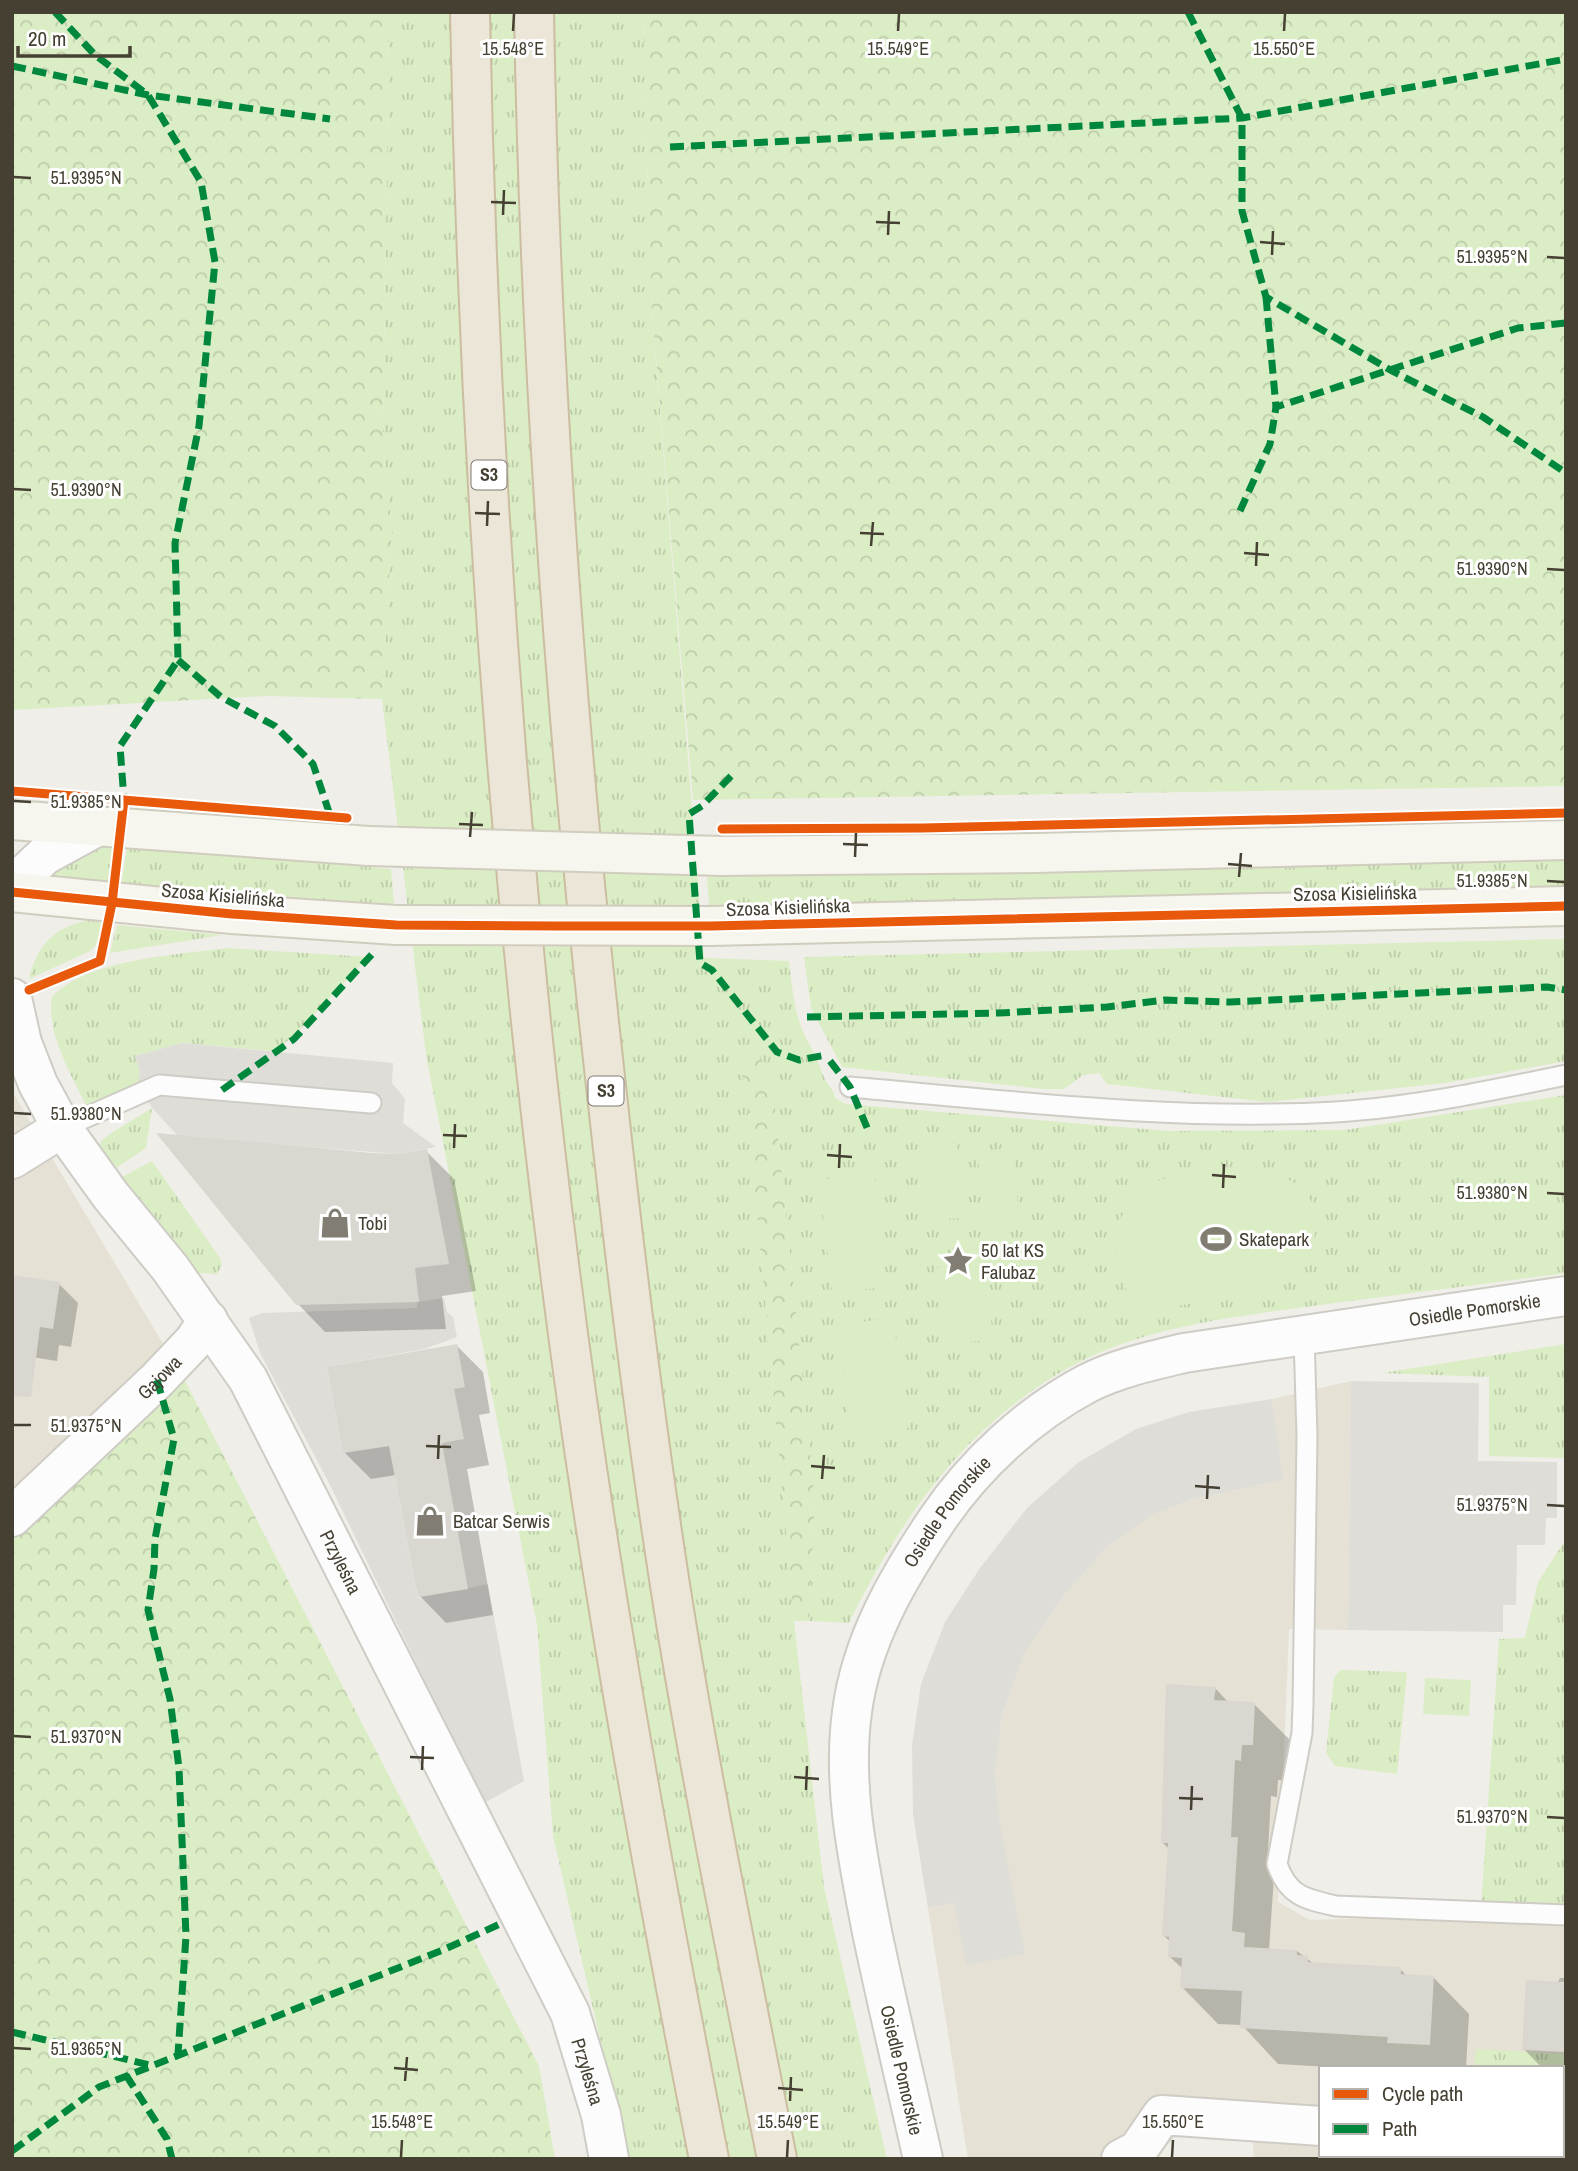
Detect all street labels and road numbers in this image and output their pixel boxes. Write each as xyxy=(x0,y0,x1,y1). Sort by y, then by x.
road number: S3 xyxy=(472,461,506,490)
street label: Szosa Kisielińska xyxy=(160,877,286,913)
street label: Szosa Kisielińska xyxy=(1293,879,1417,907)
street label: Szosa Kisielińska xyxy=(726,892,851,922)
road number: S3 xyxy=(588,1076,624,1106)
street label: Osiedle Pomorskie xyxy=(1407,1287,1542,1332)
street label: Gajowa xyxy=(131,1349,187,1405)
street label: Osiedle Pomorskie xyxy=(897,1450,996,1572)
street label: Przyleśna xyxy=(314,1526,368,1599)
street label: Osiedle Pomorskie xyxy=(874,2003,930,2137)
street label: Przyleśna xyxy=(565,2035,610,2108)

